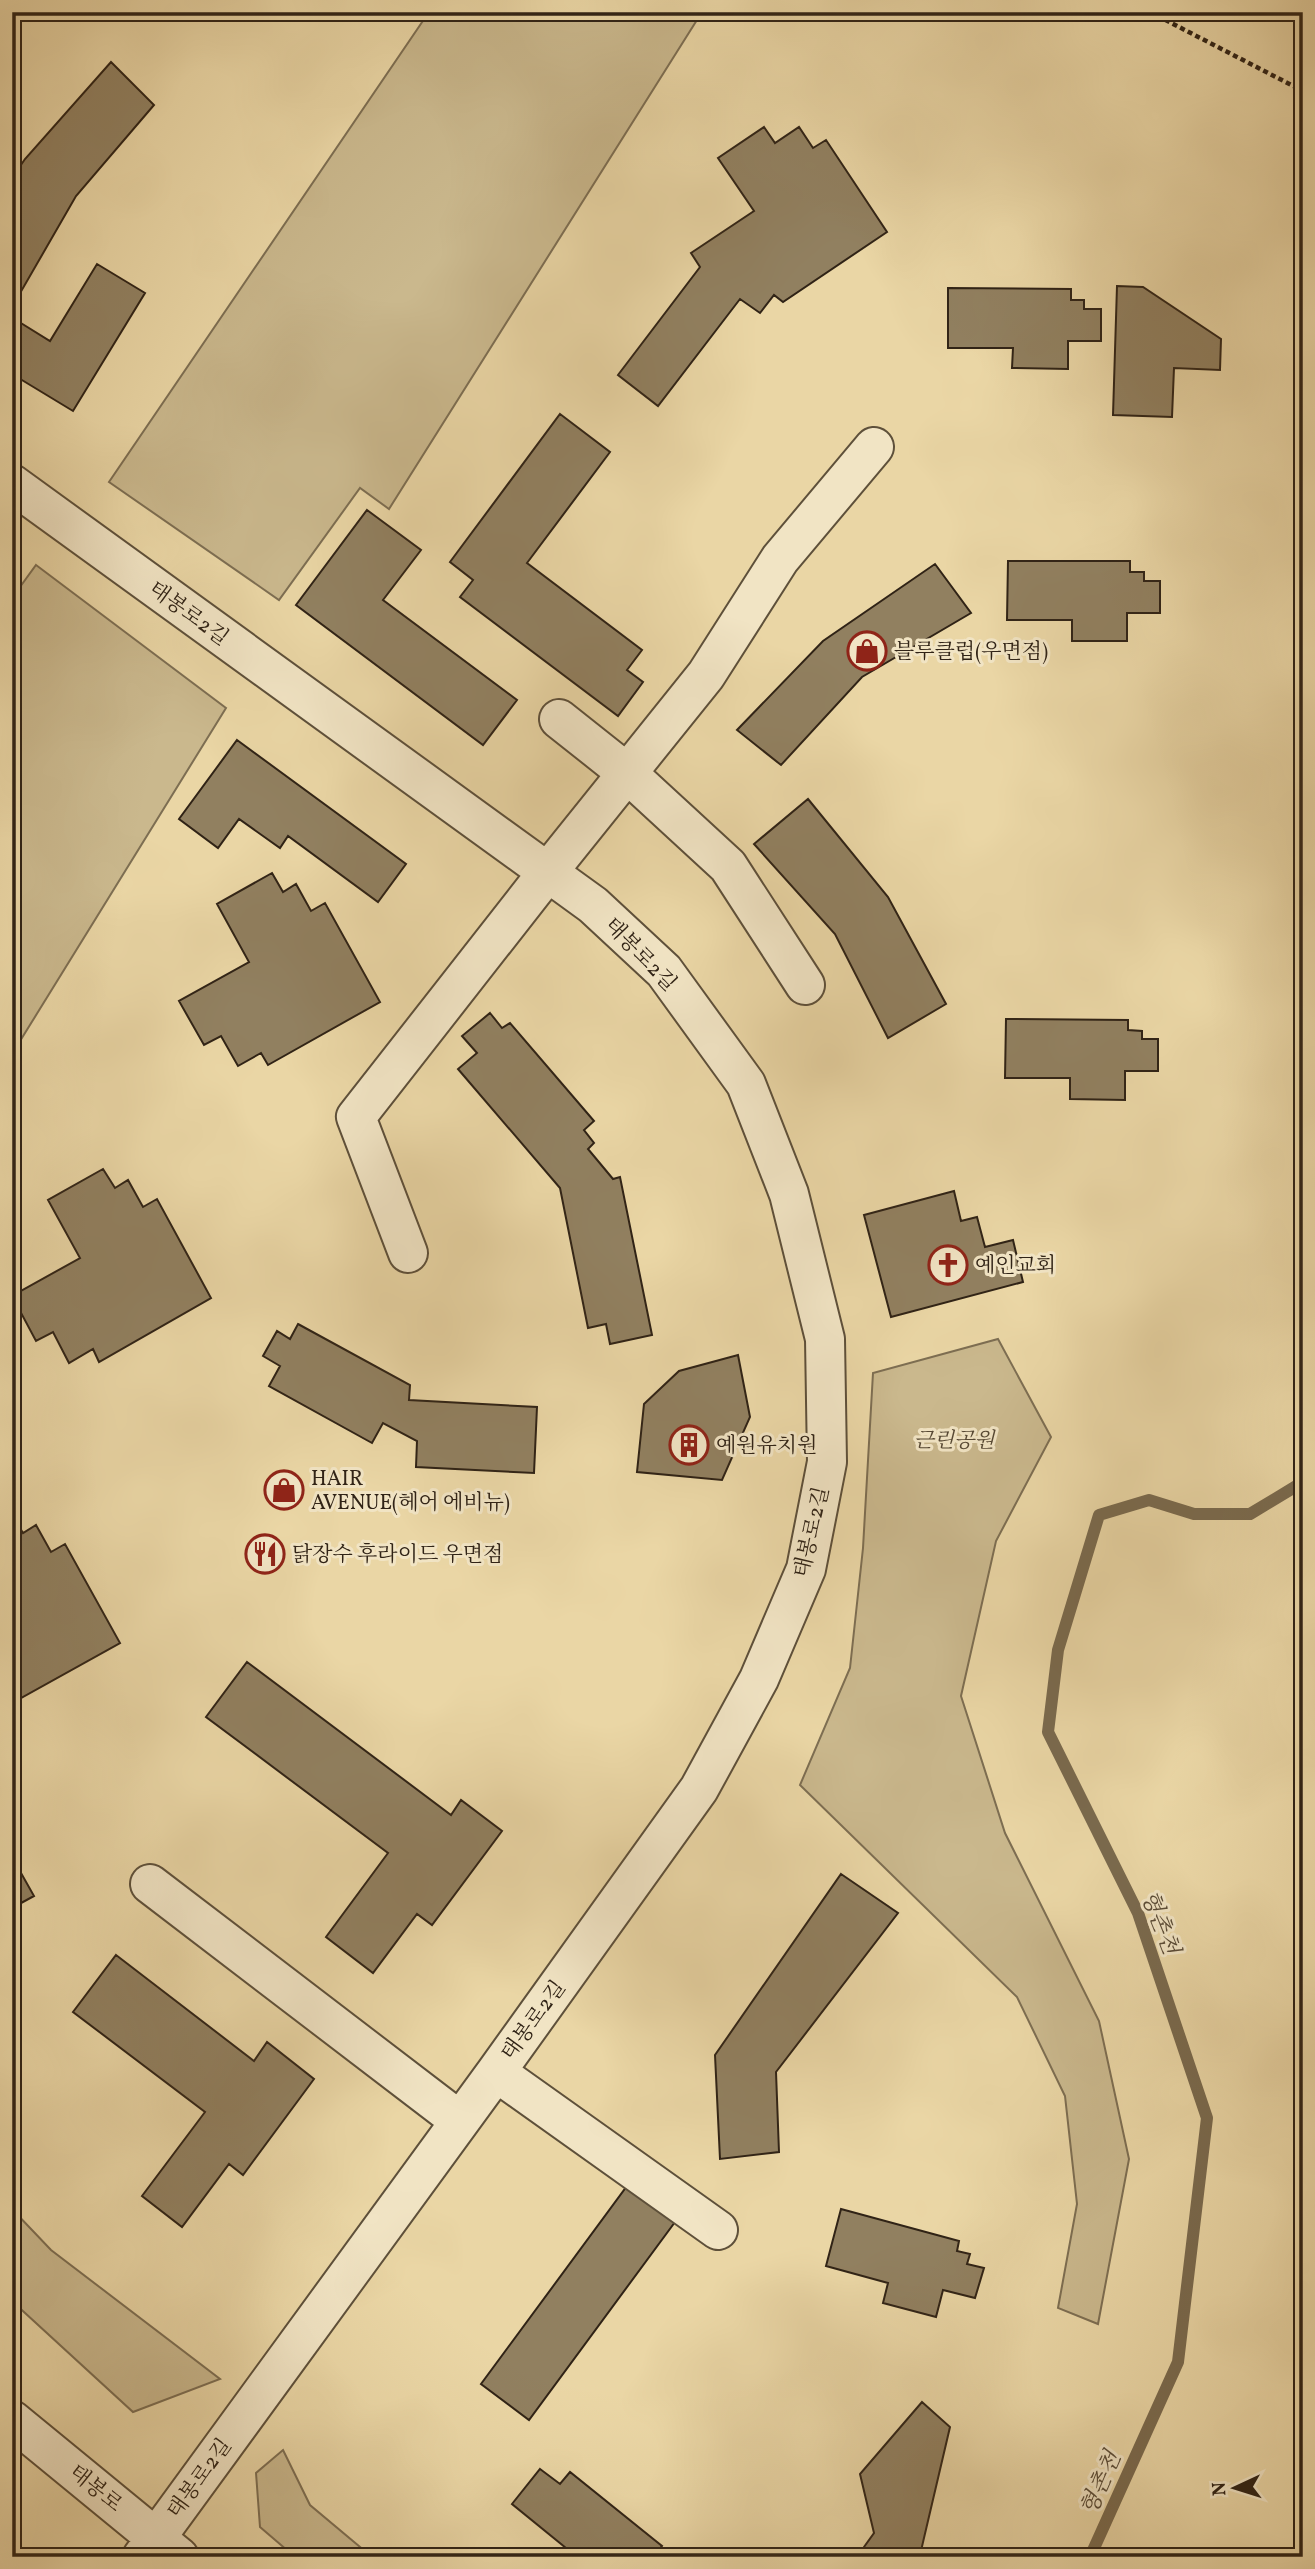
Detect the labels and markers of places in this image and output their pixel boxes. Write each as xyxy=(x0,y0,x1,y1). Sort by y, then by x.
shop icon: 블루클럽(우면점) xyxy=(846,630,888,672)
place label: 블루클럽(우면점) xyxy=(894,638,1048,667)
church icon: 예인교회 xyxy=(927,1244,969,1286)
place label: 예인교회 xyxy=(975,1252,1056,1281)
building icon: 예원유치원 xyxy=(668,1424,710,1466)
place label: 예원유치원 xyxy=(716,1432,817,1461)
place label: HAIR AVENUE(헤어 에비뉴) xyxy=(311,1465,510,1518)
shop icon: HAIR AVENUE(헤어 에비뉴) xyxy=(263,1469,305,1511)
restaurant icon: 닭장수 후라이드 우면점 xyxy=(244,1533,286,1575)
place label: 닭장수 후라이드 우면점 xyxy=(292,1541,503,1570)

